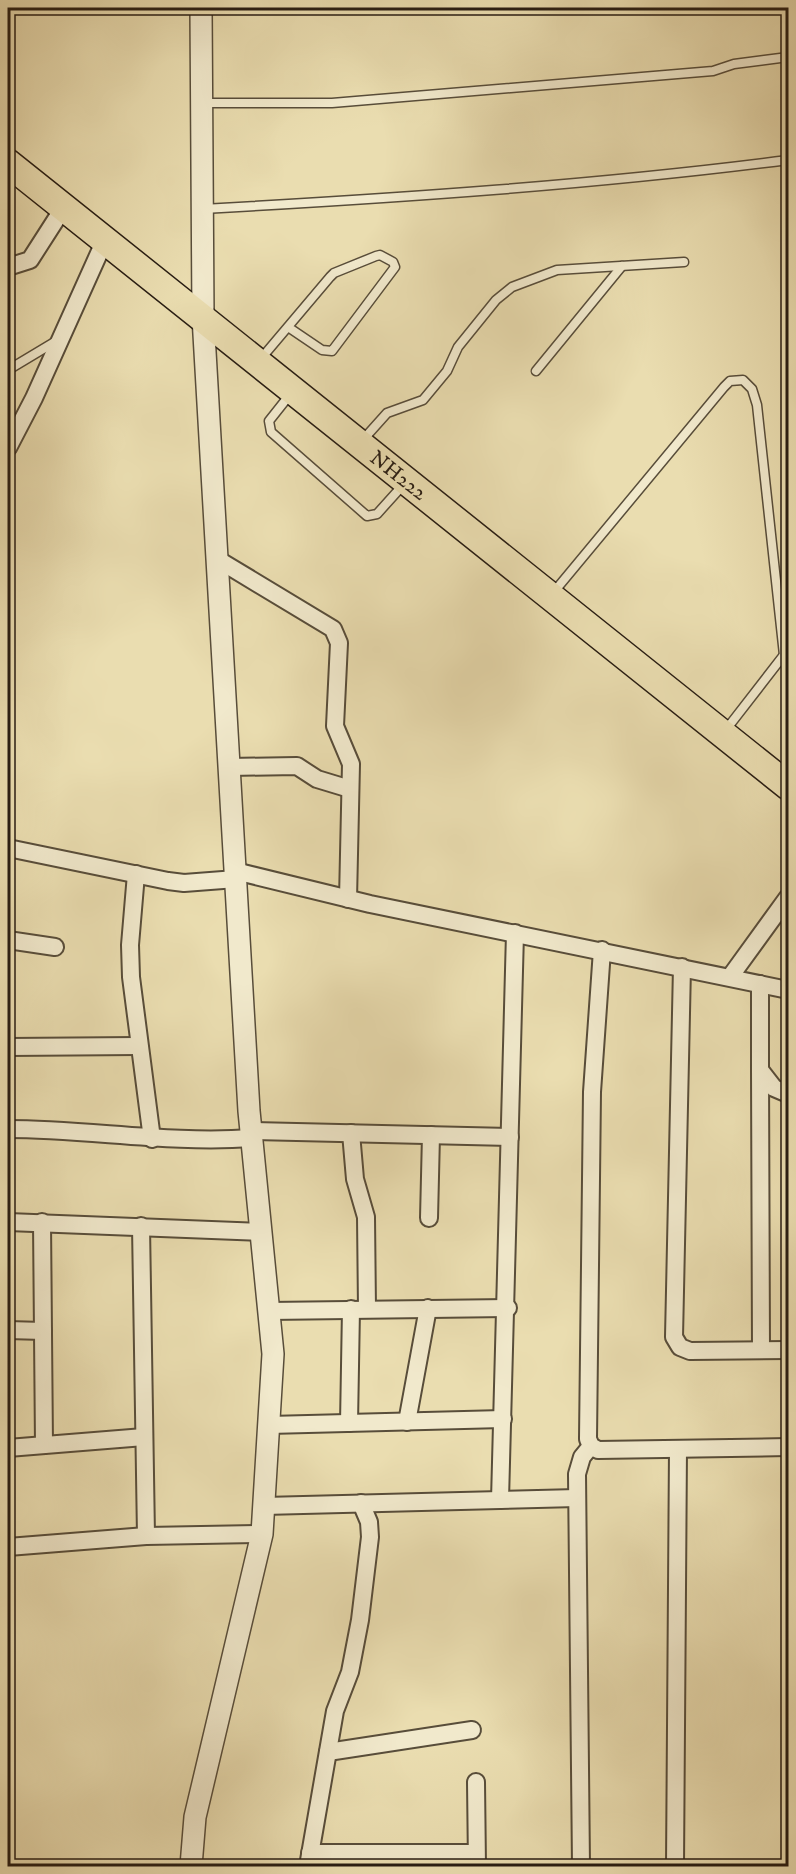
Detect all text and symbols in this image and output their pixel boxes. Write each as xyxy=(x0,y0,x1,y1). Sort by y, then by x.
street label: NH222 xyxy=(364,445,432,507)

